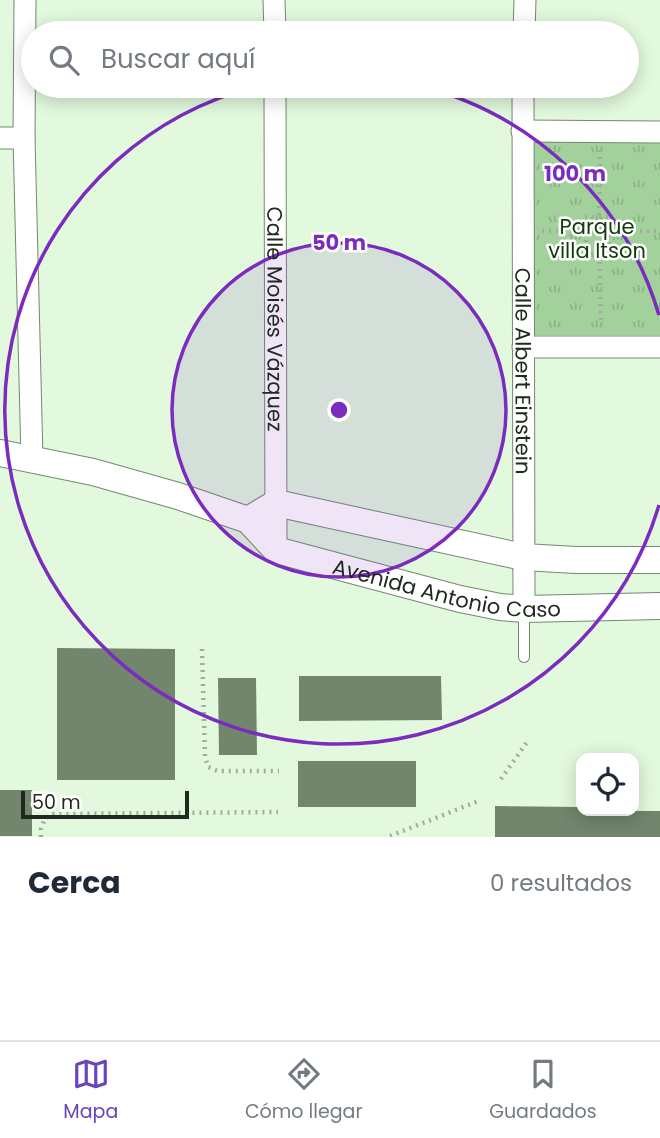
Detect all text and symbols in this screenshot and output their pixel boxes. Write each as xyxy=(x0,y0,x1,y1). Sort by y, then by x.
search box xyxy=(21,21,639,98)
icon: search xyxy=(45,41,83,79)
text: Buscar aquí xyxy=(101,41,255,77)
text: 100 m xyxy=(544,159,606,188)
street label: Calle Moisés Vázquez xyxy=(261,207,290,431)
park label: Parque villa Itson xyxy=(548,212,646,265)
text: 50 m xyxy=(312,228,366,257)
street label: Calle Albert Einstein xyxy=(509,268,538,474)
centre of rings xyxy=(327,398,351,422)
street label: Avenida Antonio Caso xyxy=(330,551,561,624)
map controls xyxy=(576,753,639,816)
button: locate xyxy=(576,753,639,816)
scale bar xyxy=(21,788,189,820)
text: 50 m xyxy=(32,789,81,816)
text: Cerca xyxy=(28,861,121,904)
text: 0 resultados xyxy=(490,867,632,899)
tab: Mapa xyxy=(63,1055,118,1126)
tab: Cómo llegar xyxy=(245,1055,362,1126)
tab: Guardados xyxy=(489,1055,597,1126)

